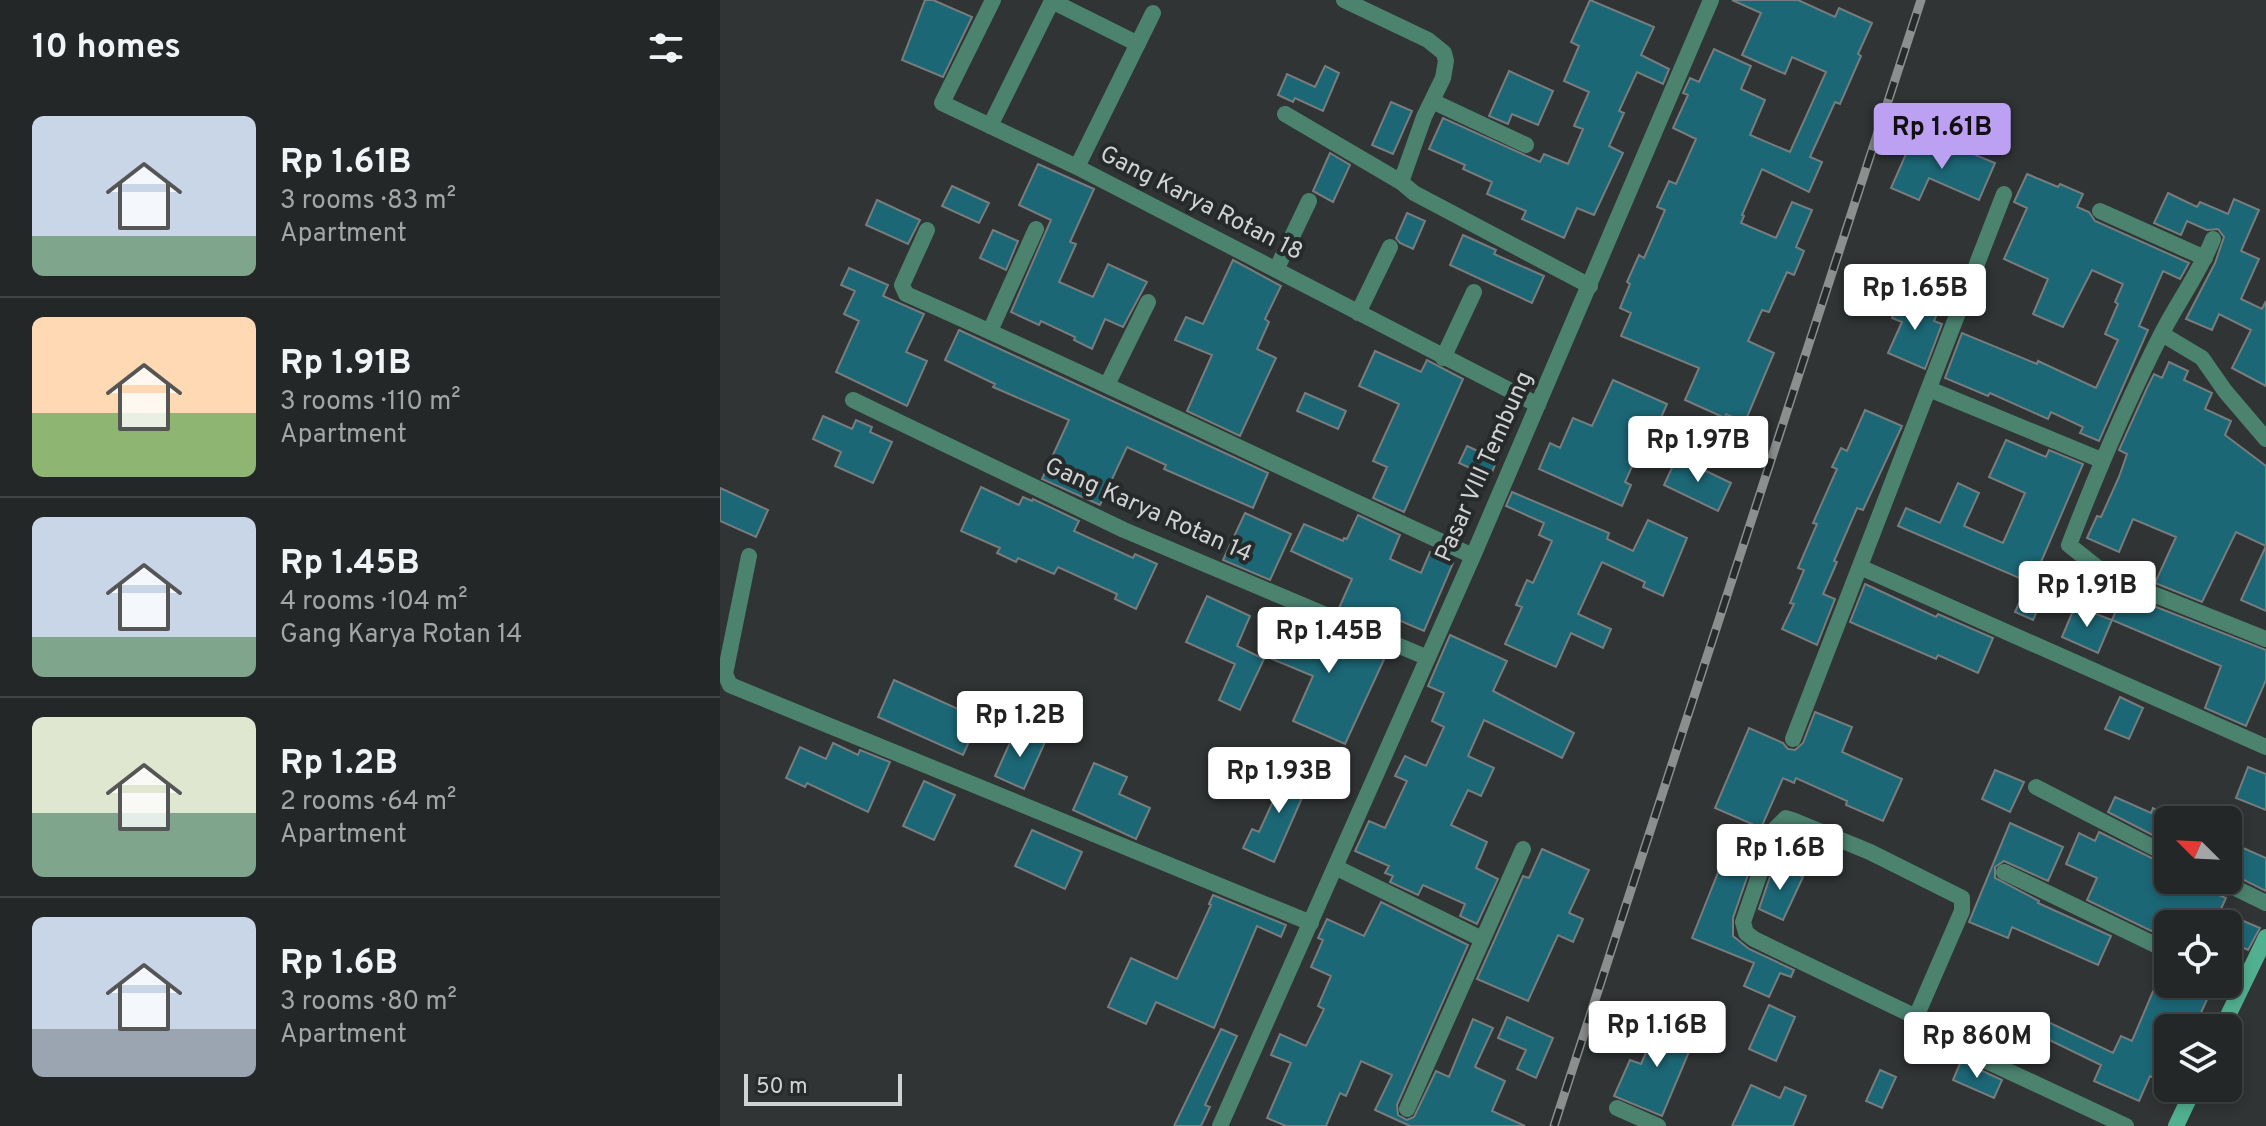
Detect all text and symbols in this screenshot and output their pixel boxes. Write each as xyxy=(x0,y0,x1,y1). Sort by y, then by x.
icon: filters xyxy=(644,26,688,70)
text: 10 homes xyxy=(32,27,181,70)
pin: Rp 1.61B xyxy=(1859,103,2025,171)
text: Rp 1.61B xyxy=(1892,112,1992,145)
street label: Gang Karya Rotan 18 xyxy=(1094,140,1308,268)
text: Rp 1.61B xyxy=(280,142,412,185)
icon: home xyxy=(96,148,192,244)
text: 3 rooms · 83 m² xyxy=(280,185,456,218)
text: Apartment xyxy=(280,218,407,251)
pin: Rp 1.65B xyxy=(1832,264,1998,332)
text: Rp 1.65B xyxy=(1862,273,1968,306)
text: Rp 1.91B xyxy=(280,343,412,386)
icon: home xyxy=(96,349,192,445)
street label: Pasar VIII Tembung xyxy=(1429,367,1541,567)
text: 3 rooms · 110 m² xyxy=(280,386,461,419)
pin: Rp 1.97B xyxy=(1615,416,1781,484)
text: Apartment xyxy=(280,419,407,452)
text: Rp 1.97B xyxy=(1646,425,1750,458)
street label: Gang Karya Rotan 14 xyxy=(1040,452,1256,570)
text: Rp 1.45B xyxy=(280,543,420,586)
icon: home xyxy=(96,549,192,645)
pin: Rp 1.91B xyxy=(2004,561,2170,629)
text: Rp 1.91B xyxy=(2037,570,2137,603)
text: 4 rooms · 104 m² xyxy=(280,586,468,619)
pin: Rp 1.45B xyxy=(1246,607,1412,675)
text: Rp 1.45B xyxy=(1276,616,1382,649)
text: Gang Karya Rotan 14 xyxy=(280,619,522,652)
pin: Rp 1.2B xyxy=(946,691,1094,759)
text: Rp 1.2B xyxy=(975,700,1065,733)
text: Rp 1.2B xyxy=(280,743,398,786)
pin: Rp 1.93B xyxy=(1196,747,1362,815)
icon: home xyxy=(96,749,192,845)
text: Rp 1.93B xyxy=(1226,756,1332,789)
text: 2 rooms · 64 m² xyxy=(280,786,456,819)
north arrow xyxy=(2154,806,2242,894)
map controls xyxy=(2154,806,2242,1102)
text: Apartment xyxy=(280,819,407,852)
pin: Rp 1.6B xyxy=(1706,824,1854,892)
text: Rp 1.6B xyxy=(1735,833,1825,866)
button: locate xyxy=(2154,910,2242,998)
text: Rp 1.6B xyxy=(280,943,398,986)
icon: home xyxy=(96,949,192,1045)
text: 3 rooms · 80 m² xyxy=(280,986,457,1019)
pin: Rp 1.16B xyxy=(1574,1001,1740,1069)
text: Rp 1.16B xyxy=(1607,1010,1707,1043)
pin: Rp 860M xyxy=(1903,1012,2051,1080)
button: layers xyxy=(2154,1014,2242,1102)
text: Apartment xyxy=(280,1019,407,1052)
text: Rp 860M xyxy=(1922,1021,2032,1054)
scale bar xyxy=(744,1070,902,1106)
text: 50 m xyxy=(756,1074,808,1101)

